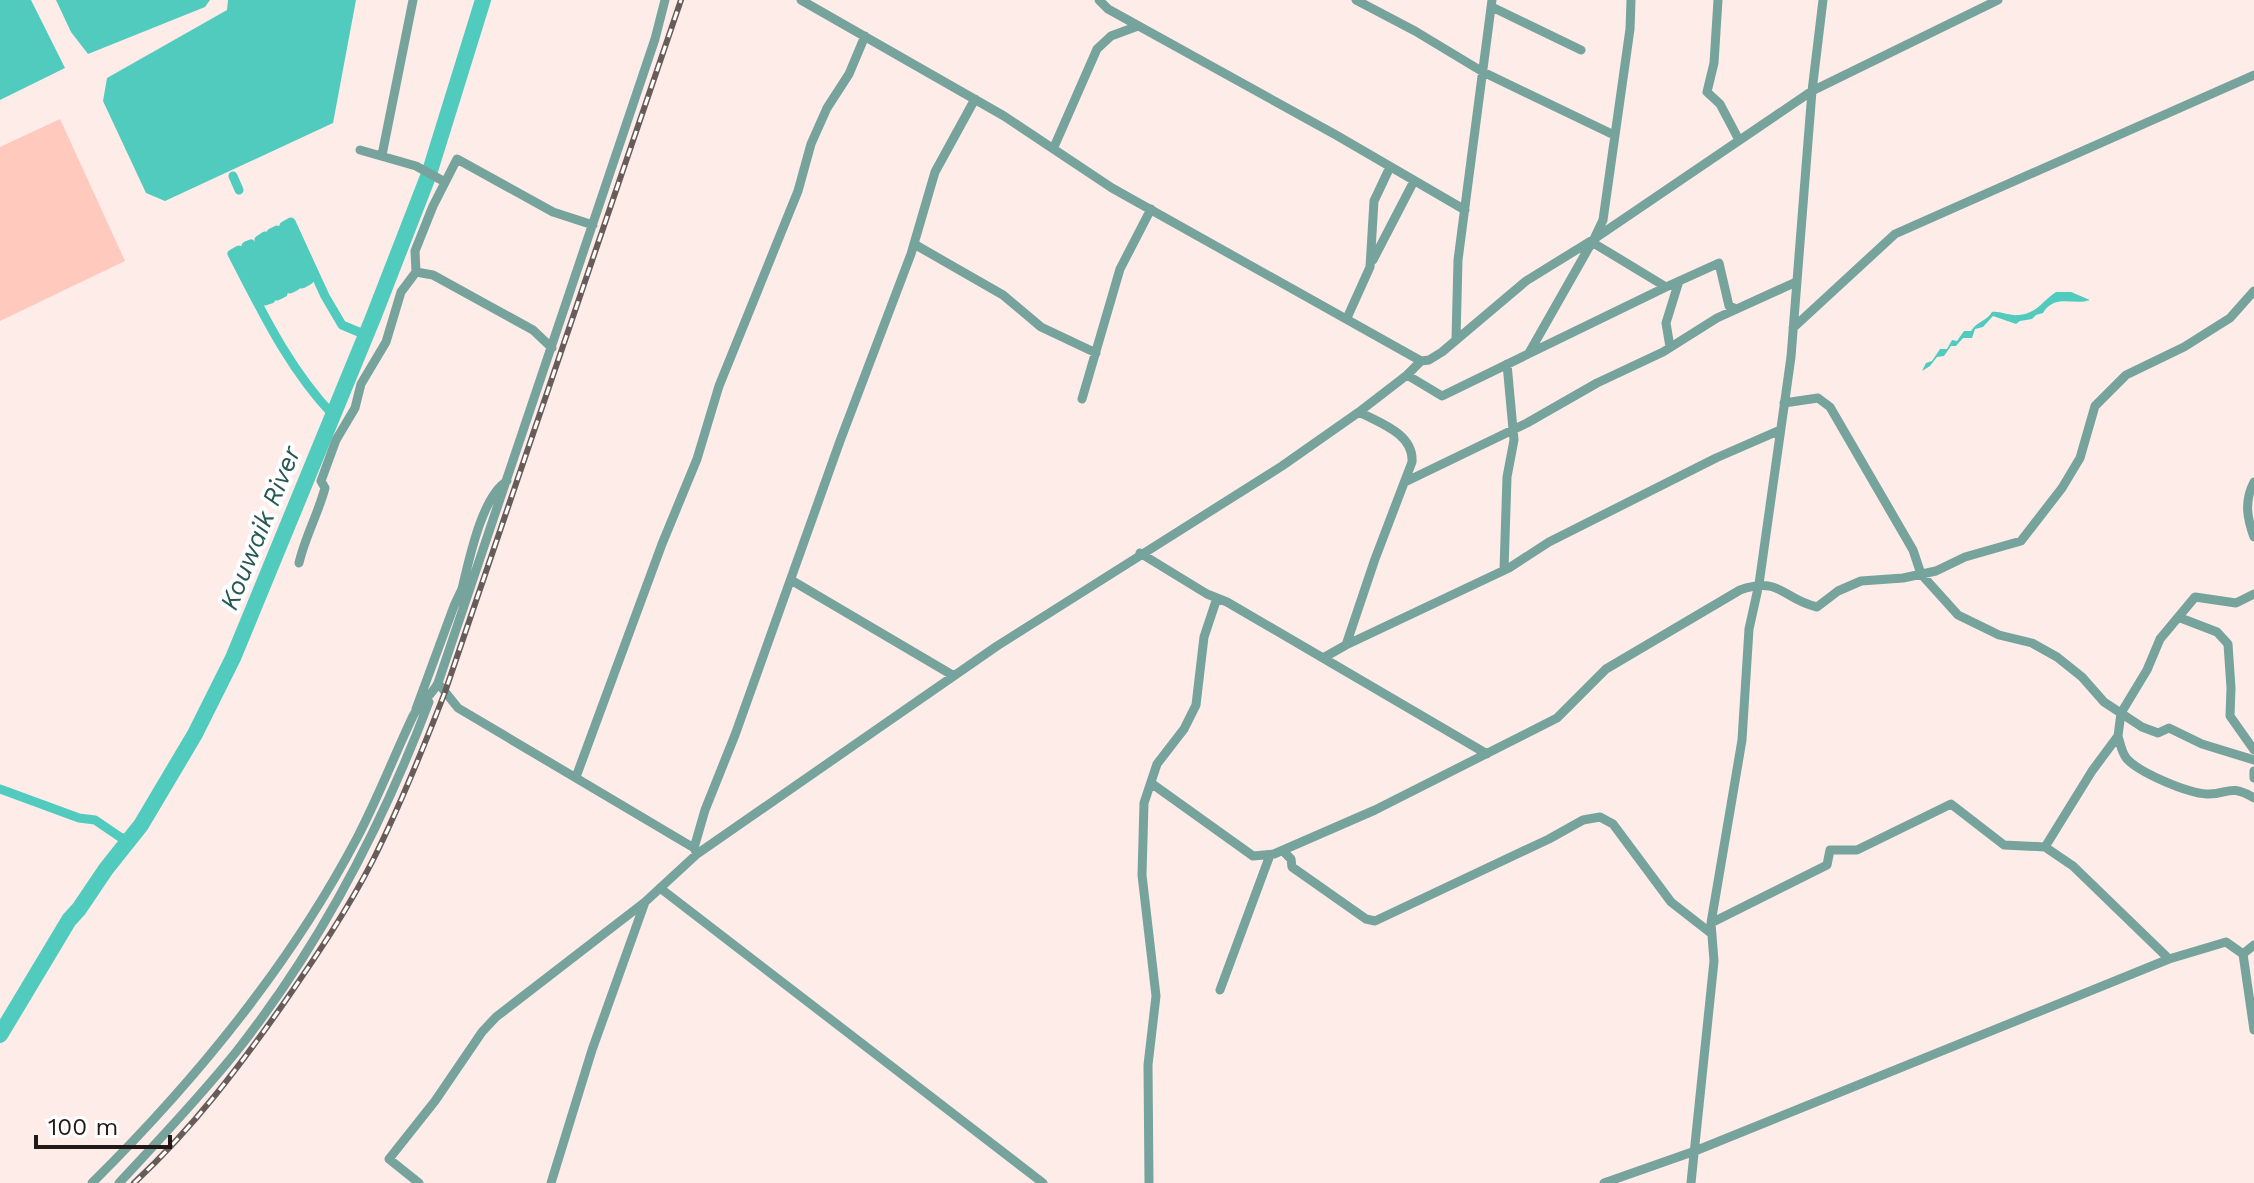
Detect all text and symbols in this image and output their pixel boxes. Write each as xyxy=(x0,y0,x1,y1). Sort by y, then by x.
water label: Kouwaik River xyxy=(214,441,307,614)
scale bar xyxy=(36,1099,170,1149)
text: 100 m xyxy=(48,1113,118,1141)

